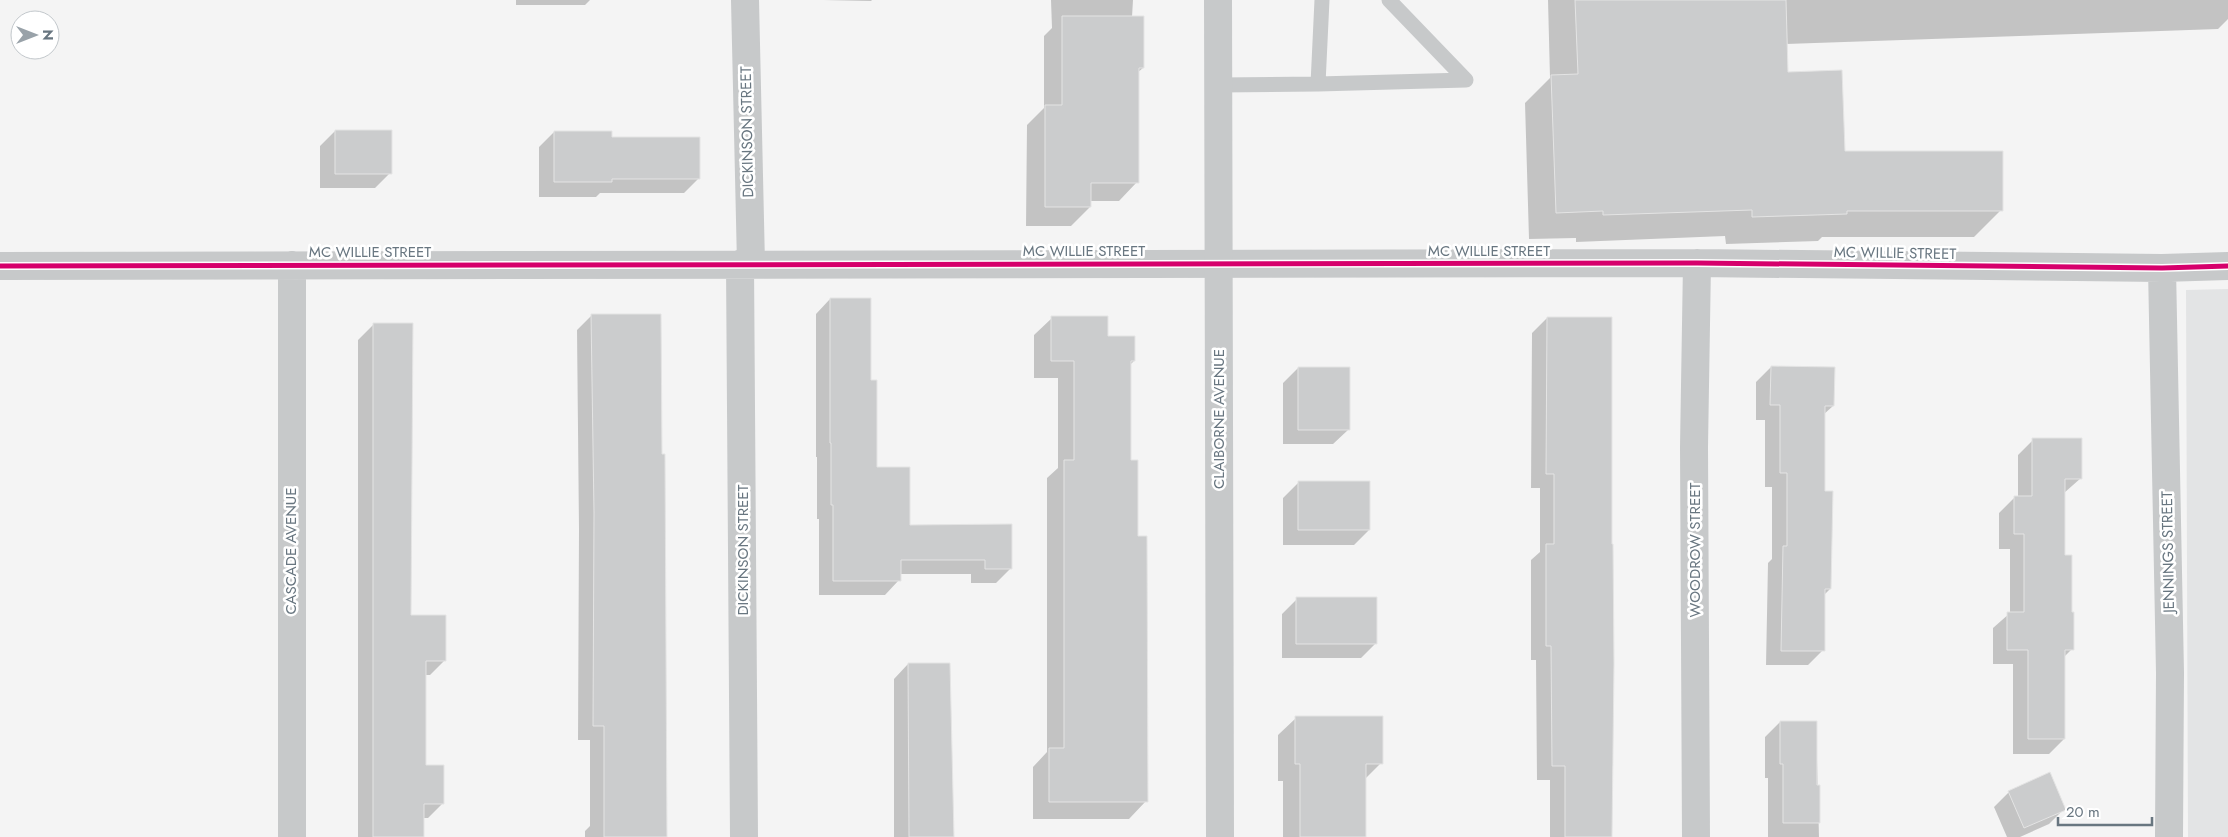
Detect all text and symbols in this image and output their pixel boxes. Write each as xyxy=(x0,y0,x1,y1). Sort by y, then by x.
north arrow xyxy=(10,10,60,60)
text: N xyxy=(38,29,58,41)
street label: DICKINSON STREET xyxy=(735,66,759,198)
street label: MC WILLIE STREET xyxy=(1023,240,1145,262)
street label: MC WILLIE STREET xyxy=(1428,240,1550,262)
street label: MC WILLIE STREET xyxy=(309,241,431,263)
street label: MC WILLIE STREET xyxy=(1834,241,1956,265)
street label: CLAIBORNE AVENUE xyxy=(1208,349,1230,489)
street label: WOODROW STREET xyxy=(1684,483,1706,617)
street label: DICKINSON STREET xyxy=(732,484,754,616)
street label: CASCADE AVENUE xyxy=(280,488,302,614)
street label: JENNINGS STREET xyxy=(2156,491,2180,615)
scale bar xyxy=(2058,794,2152,826)
text: 20 m xyxy=(2066,801,2100,823)

